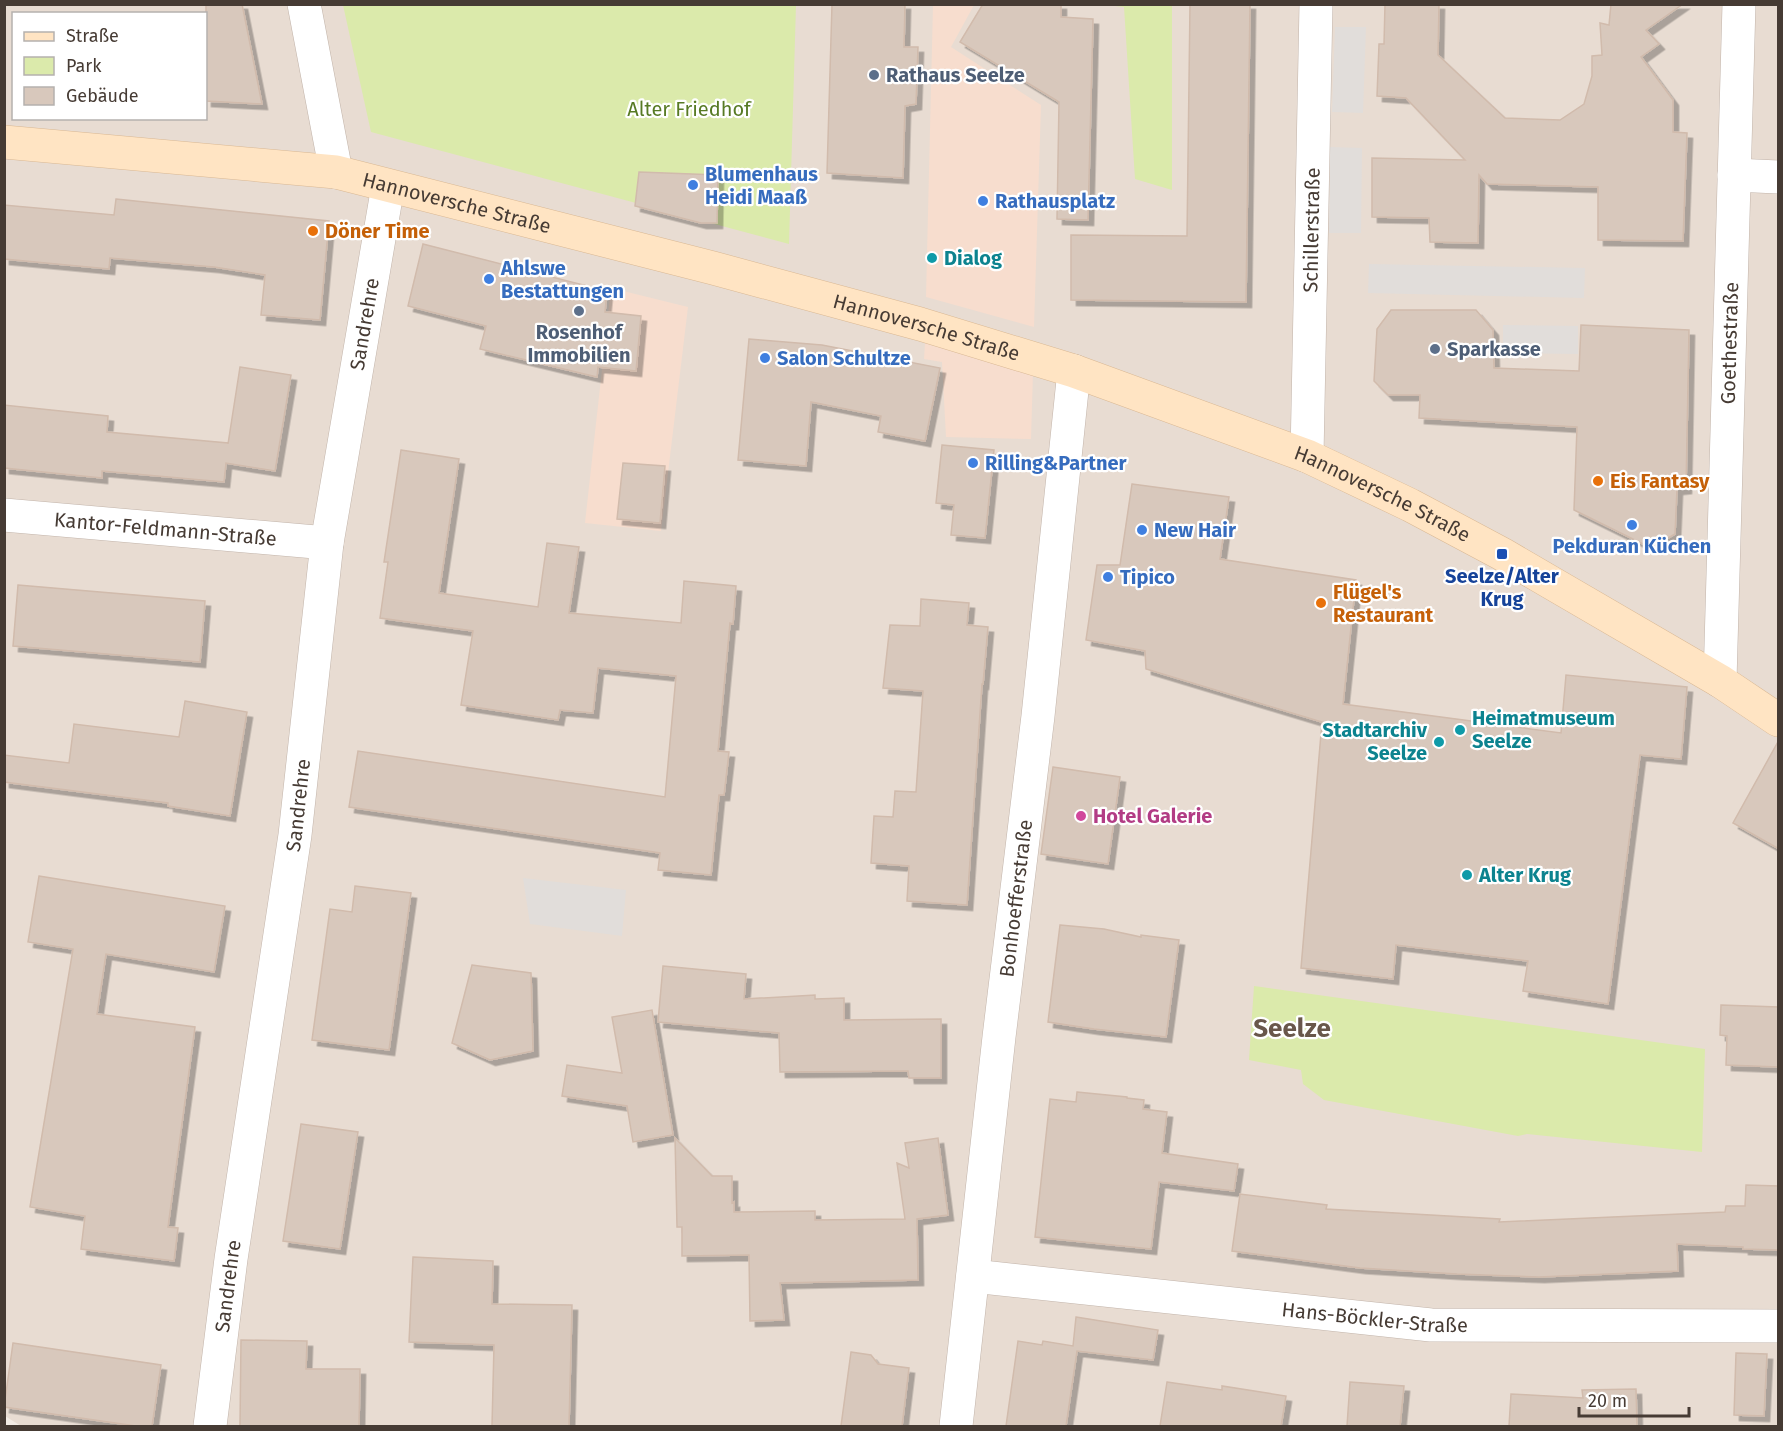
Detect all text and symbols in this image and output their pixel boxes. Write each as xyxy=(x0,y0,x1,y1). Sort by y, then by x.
legend xyxy=(12,12,207,120)
text: Straße xyxy=(66,25,119,47)
text: Park xyxy=(66,55,102,77)
place label: Rathaus Seelze xyxy=(886,63,1025,87)
marker: Rathaus Seelze xyxy=(867,68,881,82)
text: Gebäude xyxy=(66,85,139,107)
park label: Alter Friedhof xyxy=(627,97,752,121)
place label: Blumenhaus Heidi Maaß xyxy=(705,162,818,209)
street label: Hannoversche Straße xyxy=(360,167,553,238)
street label: Schillerstraße xyxy=(1298,167,1325,293)
marker: Blumenhaus Heidi Maaß xyxy=(686,178,700,192)
place label: Rathausplatz xyxy=(995,189,1115,213)
marker: Rathausplatz xyxy=(976,194,990,208)
place label: Döner Time xyxy=(325,219,429,243)
marker: Döner Time xyxy=(306,224,320,238)
place label: Dialog xyxy=(944,246,1003,270)
marker: Dialog xyxy=(925,251,939,265)
place label: Ahlswe Bestattungen xyxy=(500,256,624,303)
marker: Ahlswe Bestattungen xyxy=(482,272,496,286)
street label: Sandrehre xyxy=(345,276,384,372)
street label: Goethestraße xyxy=(1716,282,1743,405)
street label: Hannoversche Straße xyxy=(830,289,1023,366)
marker: Rosenhof Immobilien xyxy=(572,304,586,318)
place label: Rosenhof Immobilien xyxy=(527,320,631,367)
place label: Sparkasse xyxy=(1447,337,1541,361)
marker: Sparkasse xyxy=(1428,342,1442,356)
place label: Salon Schultze xyxy=(777,346,911,370)
marker: Salon Schultze xyxy=(758,351,772,365)
street label: Hannoversche Straße xyxy=(1291,440,1475,547)
place label: Rilling&Partner xyxy=(985,451,1127,475)
marker: Rilling&Partner xyxy=(966,456,980,470)
place label: Eis Fantasy xyxy=(1610,469,1710,493)
marker: Eis Fantasy xyxy=(1591,474,1605,488)
street label: Kantor-Feldmann-Straße xyxy=(53,507,278,551)
place label: New Hair xyxy=(1154,518,1237,542)
marker: Pekduran Küchen xyxy=(1625,518,1639,532)
marker: New Hair xyxy=(1135,523,1149,537)
place label: Pekduran Küchen xyxy=(1553,534,1711,558)
marker: Seelze/Alter Krug xyxy=(1495,547,1509,561)
place label: Seelze/Alter Krug xyxy=(1445,564,1560,611)
place label: Tipico xyxy=(1120,565,1175,589)
marker: Tipico xyxy=(1101,570,1115,584)
place label: Flügel's Restaurant xyxy=(1333,580,1433,627)
marker: Flügel's Restaurant xyxy=(1314,596,1328,610)
place label: Heimatmuseum Seelze xyxy=(1472,706,1615,753)
place label: Stadtarchiv Seelze xyxy=(1322,718,1428,765)
marker: Heimatmuseum Seelze xyxy=(1453,723,1467,737)
marker: Stadtarchiv Seelze xyxy=(1432,735,1446,749)
street label: Sandrehre xyxy=(281,758,315,853)
place label: Hotel Galerie xyxy=(1093,804,1212,828)
marker: Hotel Galerie xyxy=(1074,809,1088,823)
street label: Bonhoefferstraße xyxy=(994,818,1037,979)
place label: Alter Krug xyxy=(1478,863,1572,887)
marker: Alter Krug xyxy=(1460,868,1474,882)
district label: Seelze xyxy=(1253,1013,1331,1044)
street label: Sandrehre xyxy=(210,1238,246,1334)
street label: Hans-Böckler-Straße xyxy=(1280,1297,1468,1337)
scale bar xyxy=(1579,1380,1688,1418)
text: 20 m xyxy=(1588,1390,1627,1412)

